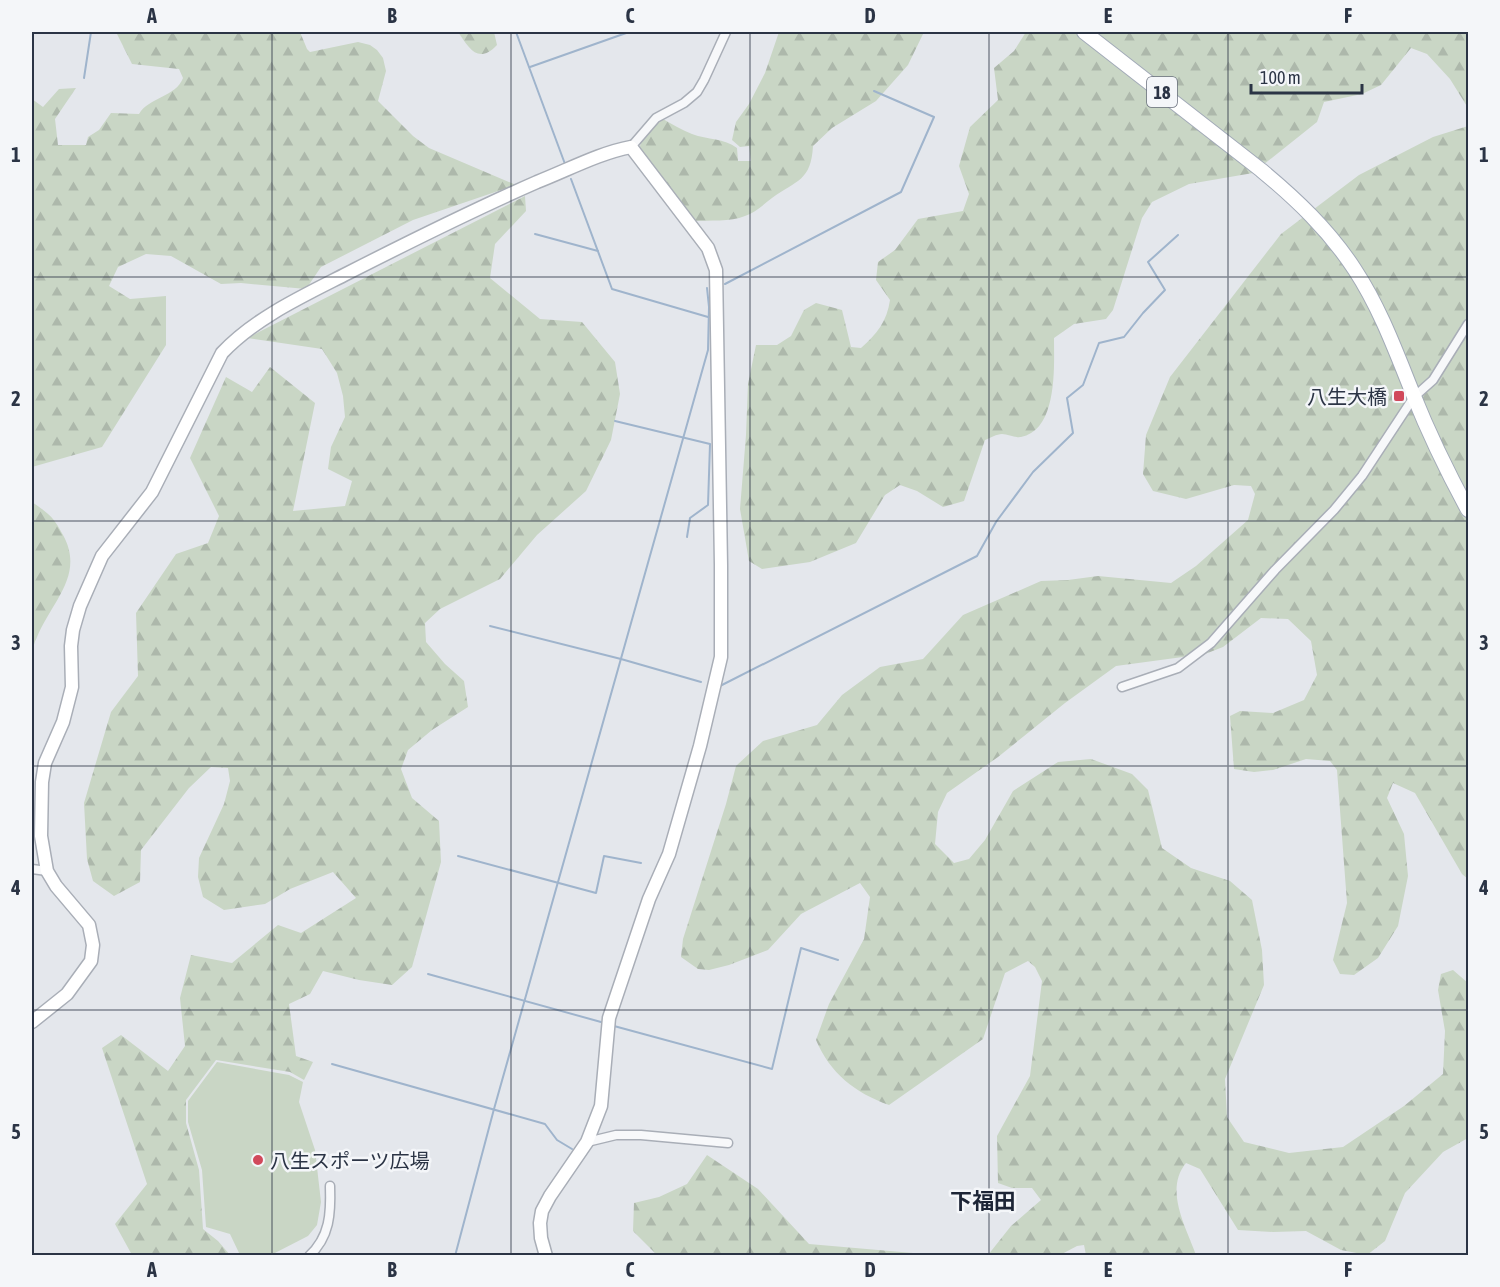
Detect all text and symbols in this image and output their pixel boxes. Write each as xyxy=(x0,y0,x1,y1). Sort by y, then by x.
text: A xyxy=(146,4,157,27)
text: B xyxy=(387,4,397,27)
text: C xyxy=(626,4,635,27)
text: D xyxy=(864,4,876,27)
text: E xyxy=(1104,4,1113,27)
text: F xyxy=(1344,4,1352,27)
scale bar xyxy=(1251,57,1362,95)
text: 100 m xyxy=(1260,67,1301,88)
road number: 18 xyxy=(1147,77,1177,107)
text: 1 xyxy=(11,143,21,166)
text: 1 xyxy=(1479,143,1489,166)
place label: 八生大橋 xyxy=(1307,385,1387,408)
text: 2 xyxy=(11,387,21,410)
text: 2 xyxy=(1479,387,1489,410)
marker: 八生大橋 xyxy=(1392,389,1406,403)
text: 3 xyxy=(11,631,21,654)
text: 3 xyxy=(1479,631,1489,654)
text: 4 xyxy=(10,876,21,899)
text: 4 xyxy=(1478,876,1489,899)
text: 5 xyxy=(11,1120,21,1143)
text: 5 xyxy=(1479,1120,1489,1143)
place label: 八生スポーツ広場 xyxy=(270,1149,430,1172)
marker: 八生スポーツ広場 xyxy=(251,1153,265,1167)
district label: 下福田 xyxy=(950,1188,1016,1214)
text: A xyxy=(146,1258,157,1281)
text: B xyxy=(387,1258,397,1281)
text: C xyxy=(626,1258,635,1281)
text: D xyxy=(864,1258,876,1281)
text: E xyxy=(1104,1258,1113,1281)
text: F xyxy=(1344,1258,1352,1281)

